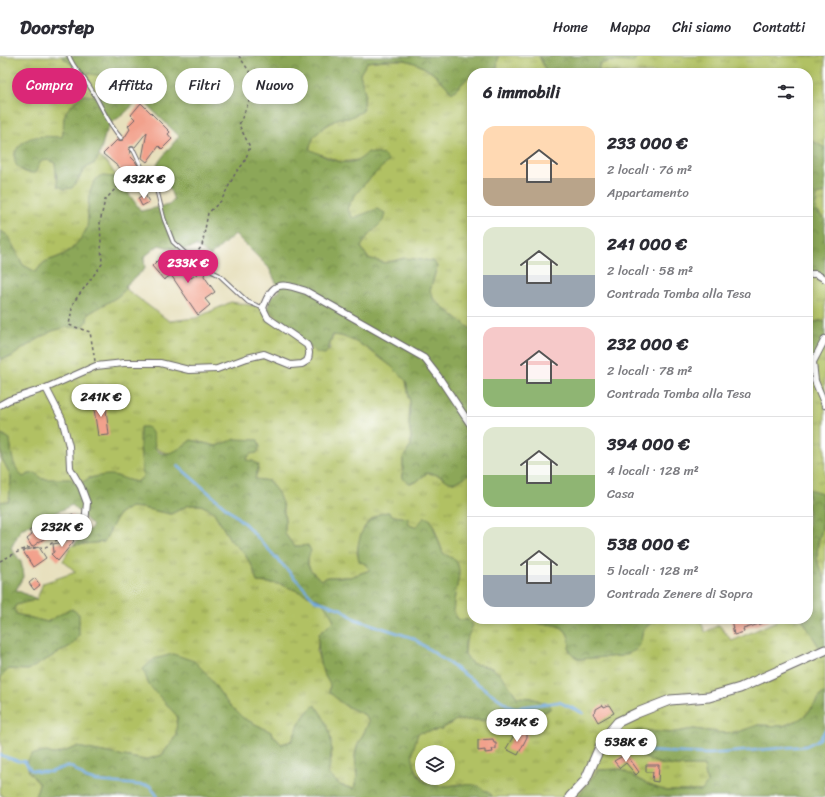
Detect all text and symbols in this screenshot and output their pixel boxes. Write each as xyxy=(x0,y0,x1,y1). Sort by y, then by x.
text: Doorstep xyxy=(20,11,94,44)
text: Home xyxy=(553,15,588,40)
text: Mappa xyxy=(610,15,650,40)
text: Chi siamo xyxy=(672,15,731,40)
text: Contatti xyxy=(753,15,805,40)
chip: Compra xyxy=(12,68,87,104)
chip: Affitta xyxy=(95,68,167,104)
chip: Filtri xyxy=(175,68,234,104)
chip: Nuovo xyxy=(242,68,308,104)
text: 6 immobili xyxy=(483,77,560,107)
icon: filters xyxy=(775,81,797,103)
text: 233 000 € xyxy=(607,128,688,158)
icon: home xyxy=(515,142,563,190)
text: 2 locali · 76 m² xyxy=(607,158,692,181)
pin: 432K € xyxy=(111,166,177,200)
text: 432K € xyxy=(123,167,165,190)
text: Appartamento xyxy=(607,181,689,204)
text: 241 000 € xyxy=(607,229,687,259)
icon: home xyxy=(515,243,563,291)
pin: 233K € xyxy=(155,250,221,284)
text: 233K € xyxy=(167,251,209,274)
text: 2 locali · 58 m² xyxy=(607,259,693,282)
text: Contrada Tomba alla Tesa xyxy=(607,282,751,305)
text: 232 000 € xyxy=(607,329,688,359)
icon: home xyxy=(515,343,563,391)
text: 2 locali · 78 m² xyxy=(607,359,692,382)
text: Contrada Tomba alla Tesa xyxy=(607,382,751,405)
pin: 241K € xyxy=(68,384,134,418)
text: 241K € xyxy=(80,385,122,408)
text: 394 000 € xyxy=(607,429,690,459)
icon: home xyxy=(515,443,563,491)
text: 4 locali · 128 m² xyxy=(607,459,699,482)
text: Casa xyxy=(607,482,634,505)
pin: 232K € xyxy=(29,514,95,548)
text: 232K € xyxy=(41,515,83,538)
text: 538 000 € xyxy=(607,529,689,559)
icon: home xyxy=(515,543,563,591)
text: 5 locali · 128 m² xyxy=(607,559,699,582)
text: Contrada Zenere di Sopra xyxy=(607,582,753,605)
pin: 394K € xyxy=(484,709,550,743)
text: 394K € xyxy=(495,710,539,733)
pin: 538K € xyxy=(593,729,659,763)
text: 538K € xyxy=(605,730,647,753)
map controls xyxy=(415,745,455,785)
button: layers xyxy=(415,745,455,785)

